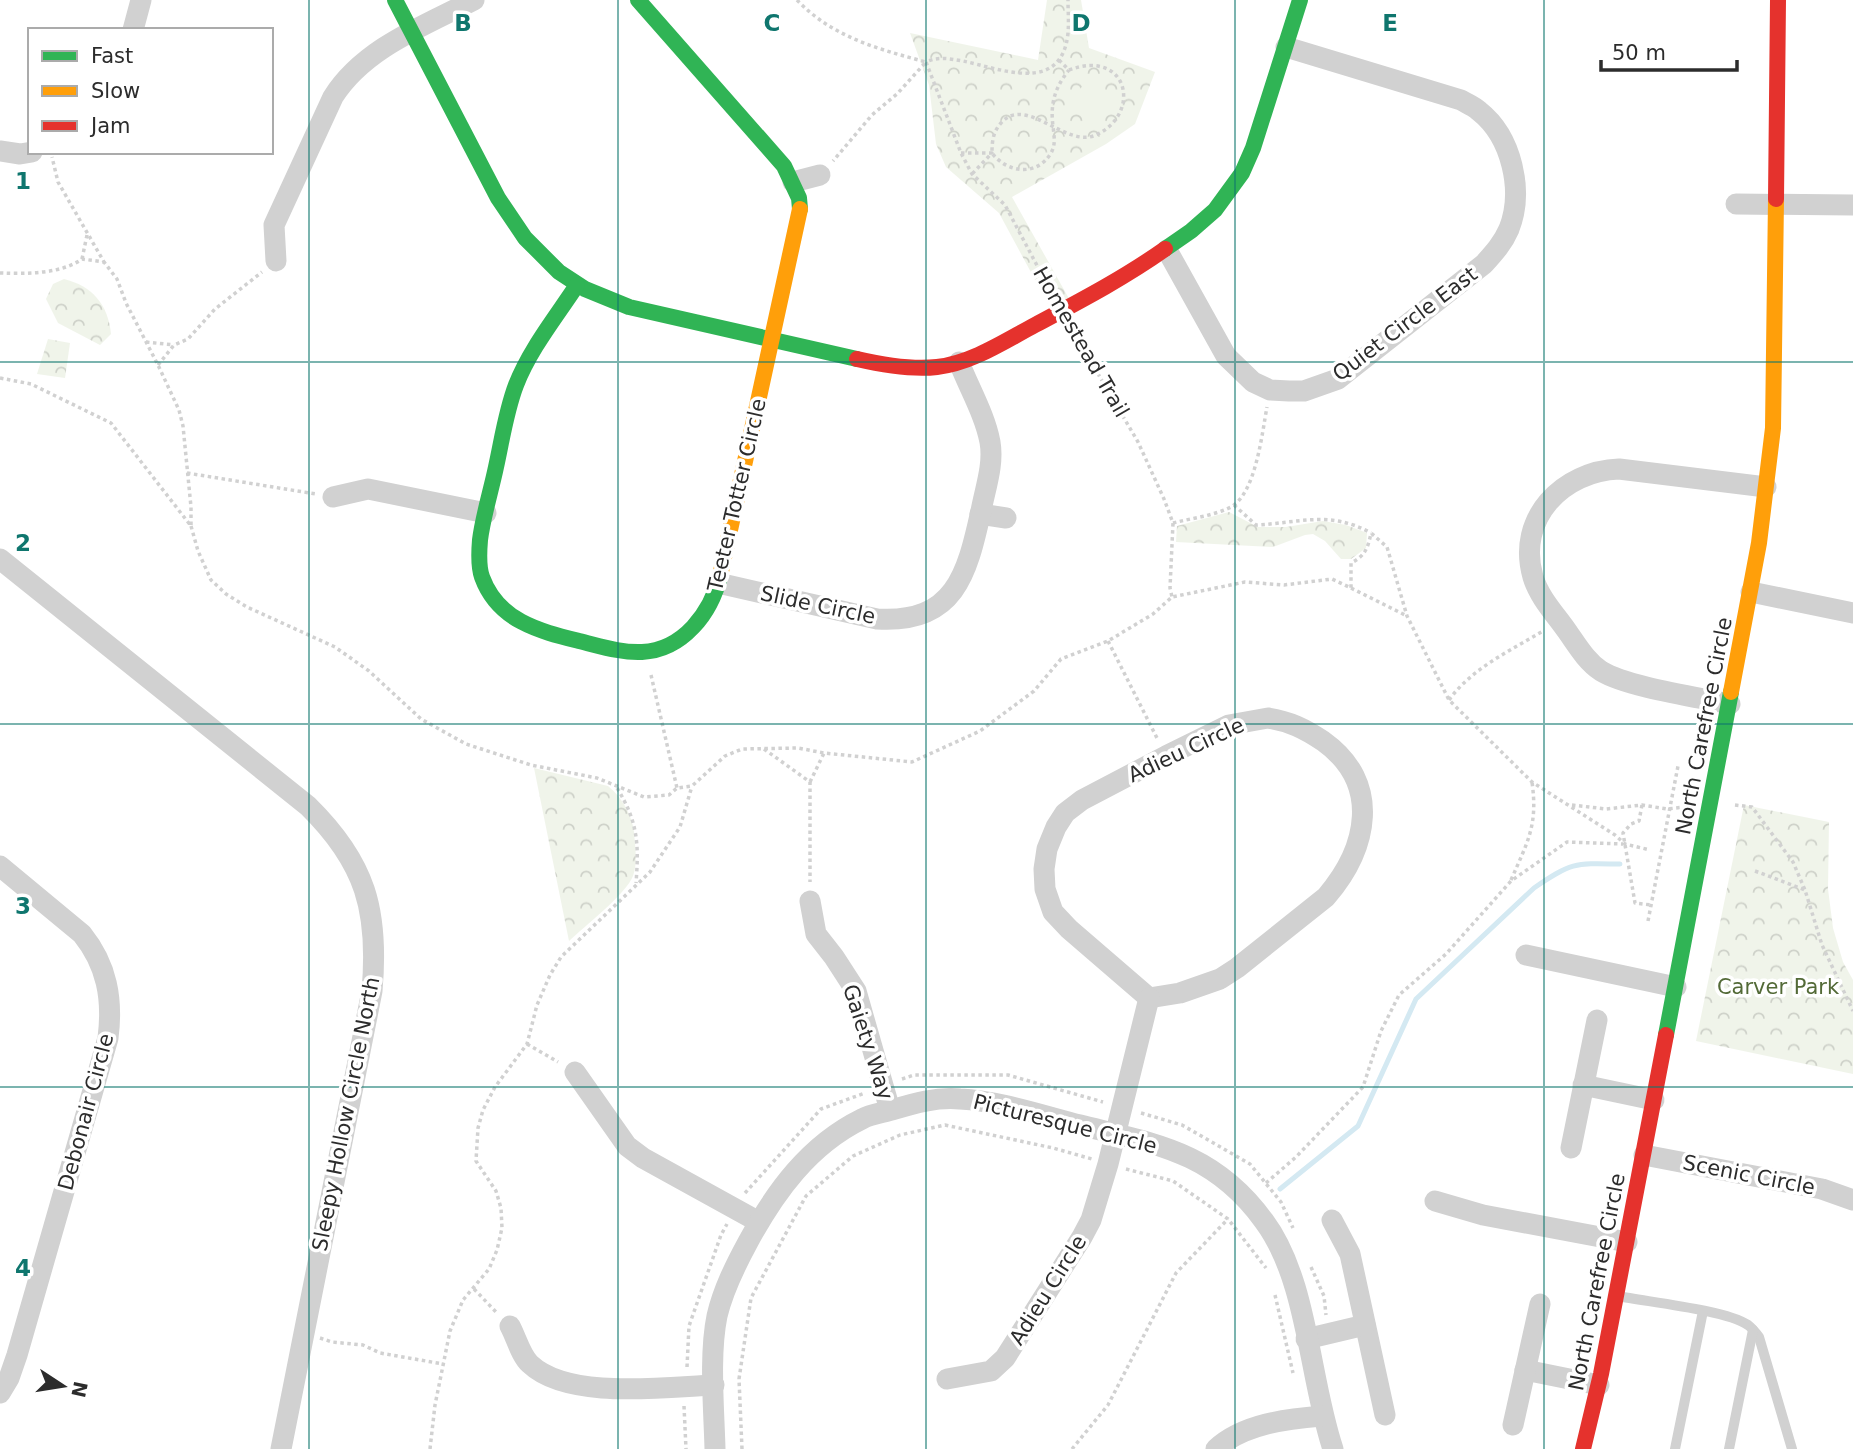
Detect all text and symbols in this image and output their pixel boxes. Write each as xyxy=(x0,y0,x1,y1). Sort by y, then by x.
text: B xyxy=(454,10,472,36)
text: C xyxy=(764,10,780,36)
text: D xyxy=(1071,10,1091,36)
text: E xyxy=(1382,10,1398,36)
legend xyxy=(28,28,273,154)
scale bar xyxy=(1601,28,1738,72)
text: 50 m xyxy=(1612,41,1666,65)
text: Fast xyxy=(91,44,133,68)
text: Slow xyxy=(91,79,140,103)
text: Jam xyxy=(89,114,131,138)
text: 1 xyxy=(15,168,31,194)
street label: Homestead Trail xyxy=(1028,262,1134,422)
street label: Quiet Circle East xyxy=(1328,262,1482,386)
street label: Teeter Totter Circle xyxy=(703,396,771,595)
text: 2 xyxy=(15,530,31,556)
street label: Slide Circle xyxy=(758,581,878,629)
street label: North Carefree Circle xyxy=(1671,615,1737,837)
street label: Adieu Circle xyxy=(1124,713,1248,787)
text: 3 xyxy=(15,893,31,919)
street label: Sleepy Hollow Circle North xyxy=(308,975,384,1253)
park label: Carver Park xyxy=(1717,975,1840,999)
street label: Gaiety Way xyxy=(838,981,898,1103)
street label: Debonair Circle xyxy=(54,1031,118,1193)
street label: Picturesque Circle xyxy=(971,1090,1159,1158)
street label: Scenic Circle xyxy=(1681,1150,1817,1200)
street label: North Carefree Circle xyxy=(1564,1171,1630,1393)
street label: Adieu Circle xyxy=(1005,1231,1091,1349)
text: 4 xyxy=(15,1255,31,1281)
north arrow xyxy=(28,1351,98,1421)
text: N xyxy=(67,1379,92,1400)

